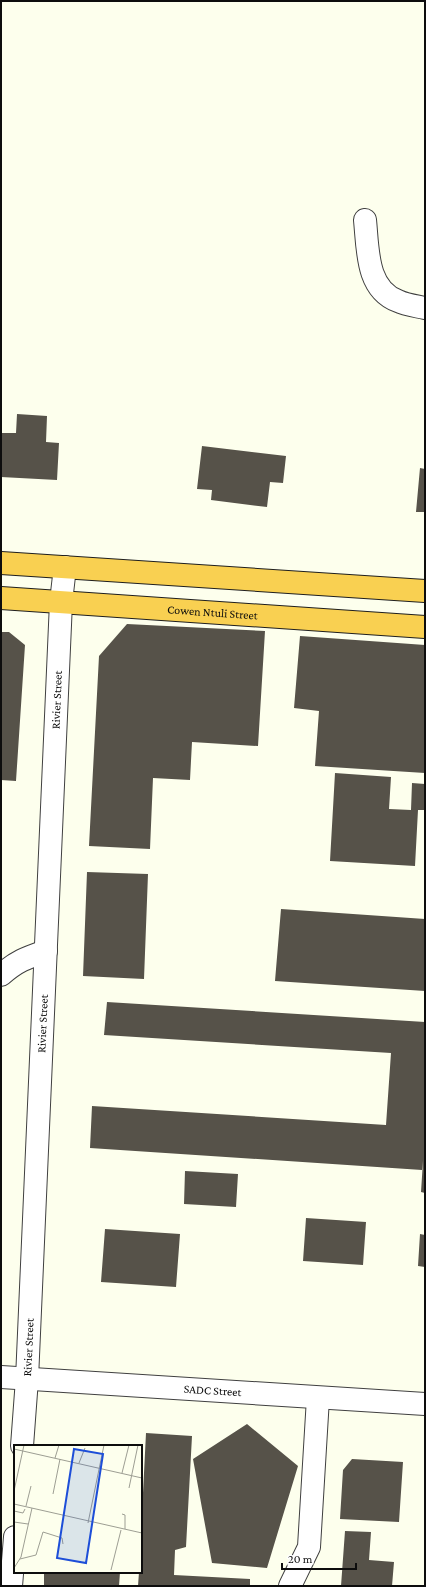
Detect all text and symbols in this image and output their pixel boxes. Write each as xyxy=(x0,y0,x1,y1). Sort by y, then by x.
street label: Cowen Ntuli Street xyxy=(167,602,259,623)
street label: Rivier Street xyxy=(48,669,65,729)
street label: Rivier Street xyxy=(34,993,51,1053)
street label: Rivier Street xyxy=(20,1317,37,1377)
street label: SADC Street xyxy=(183,1382,243,1399)
inset map xyxy=(14,1445,142,1573)
scale bar xyxy=(282,1545,356,1571)
text: 20 m xyxy=(288,1552,313,1566)

